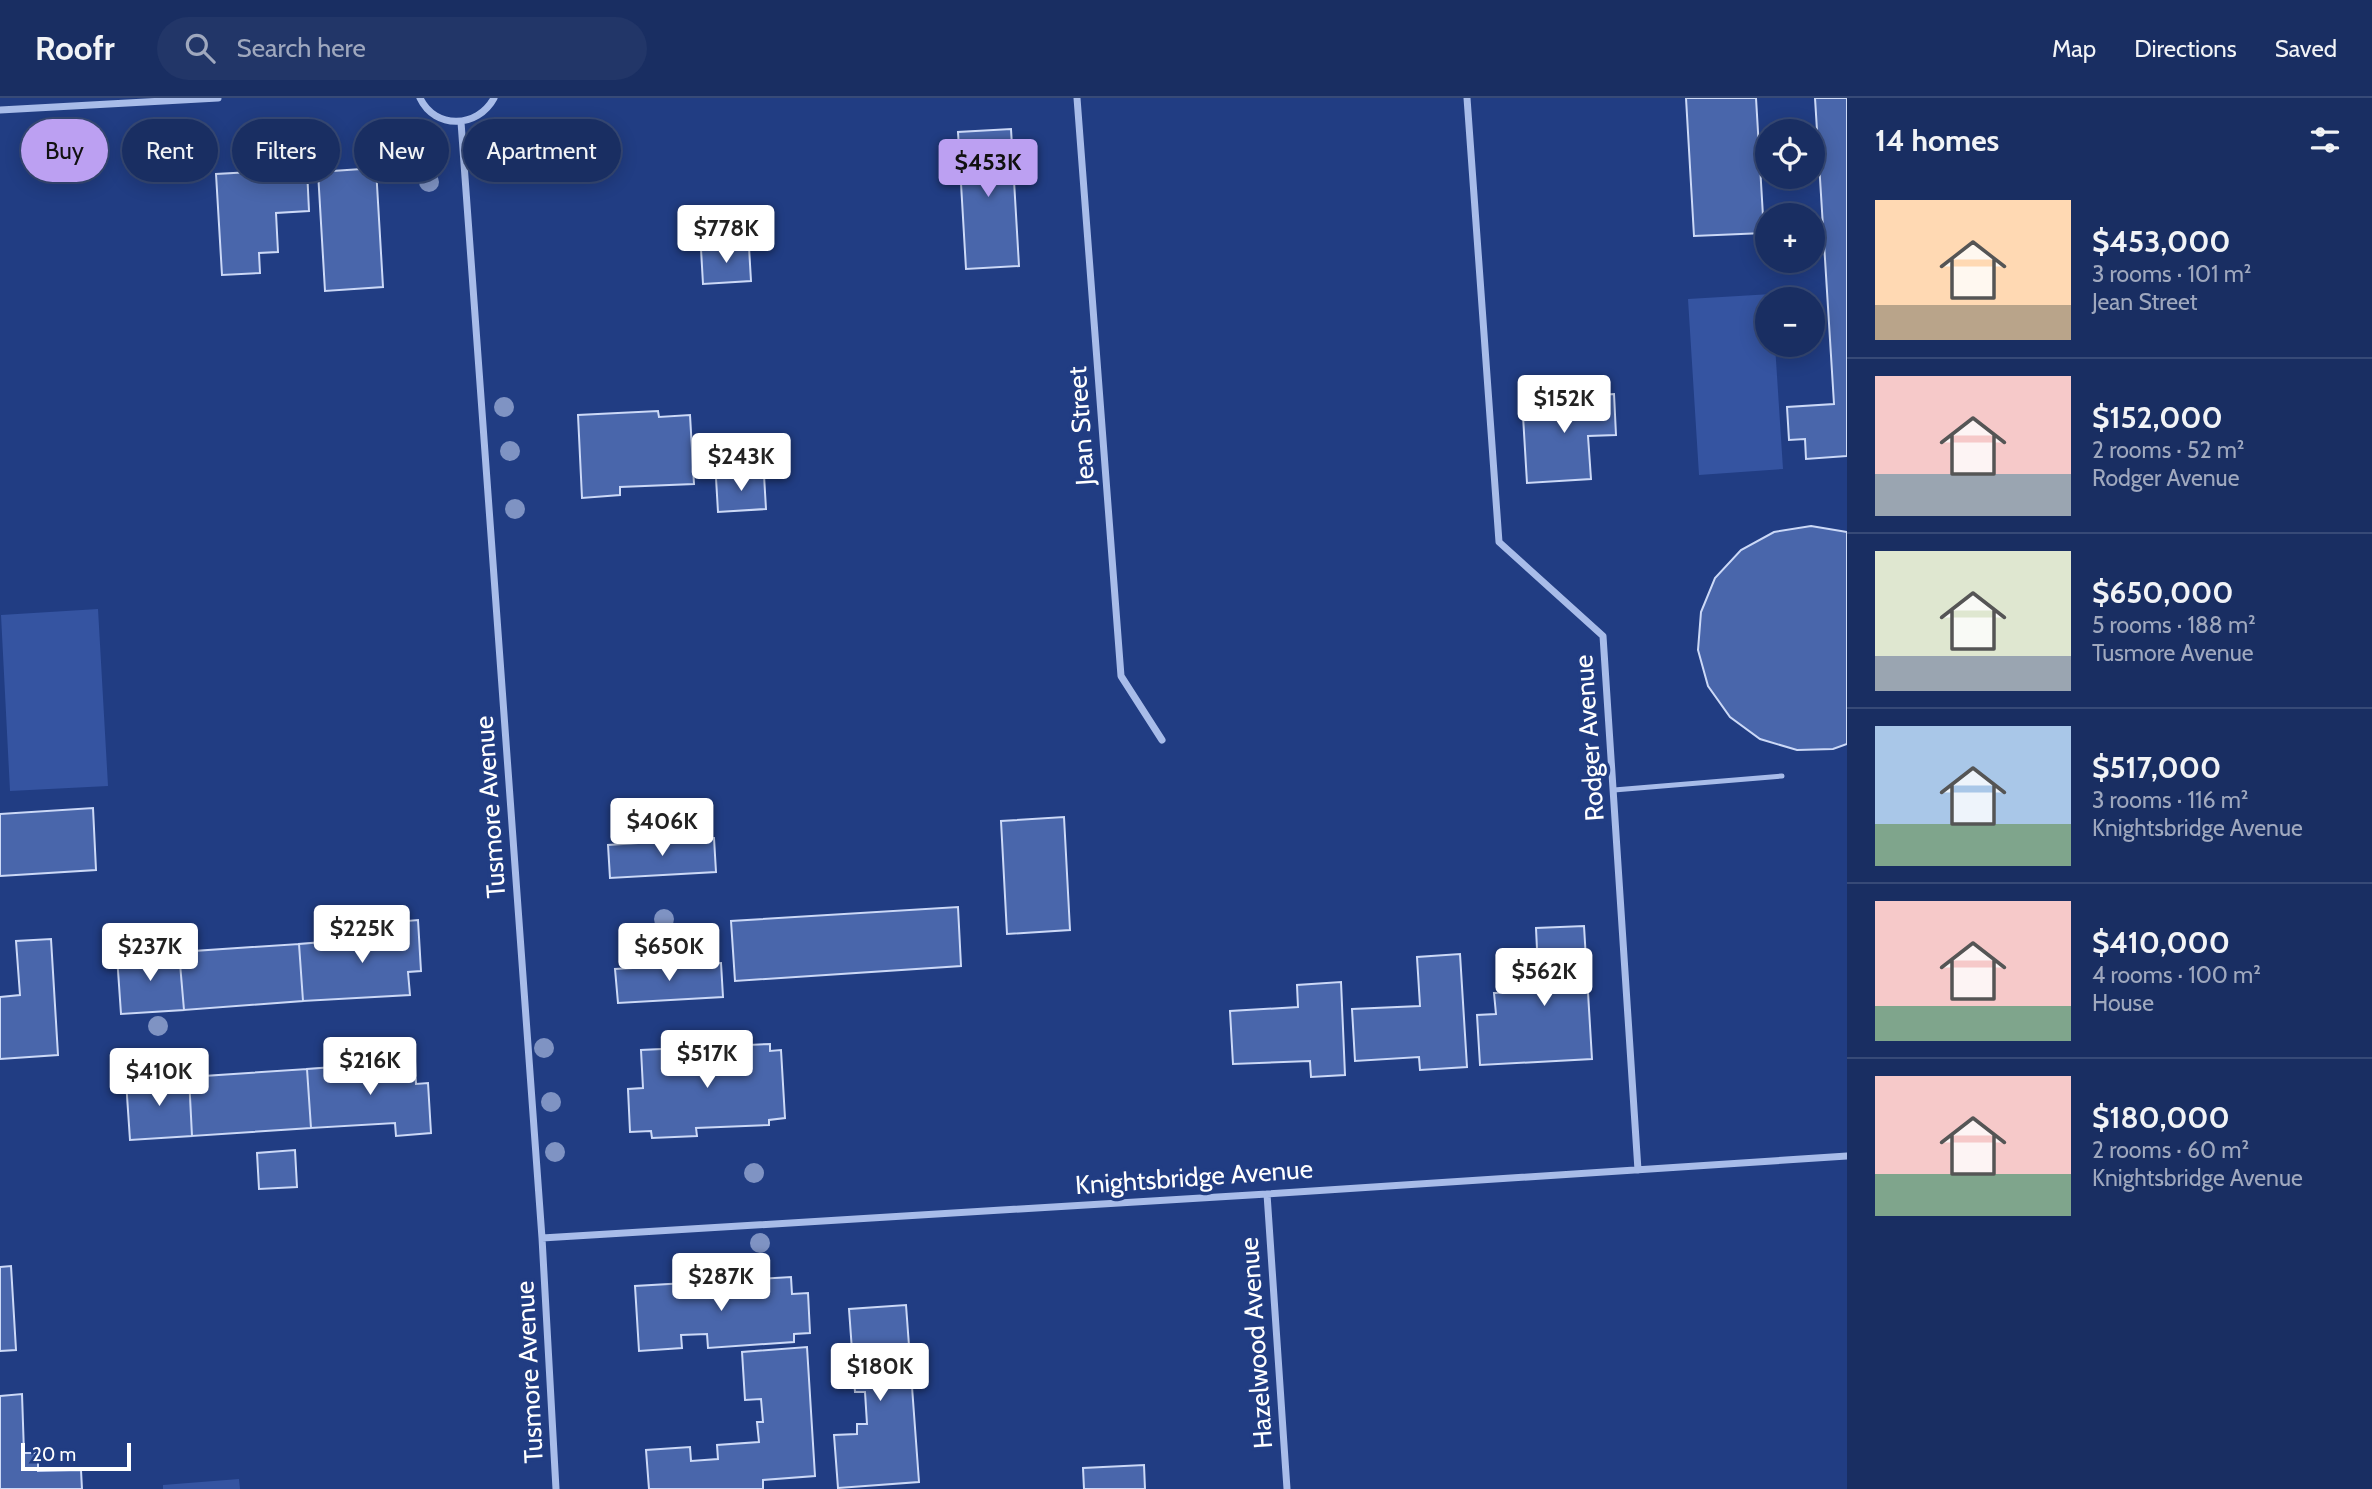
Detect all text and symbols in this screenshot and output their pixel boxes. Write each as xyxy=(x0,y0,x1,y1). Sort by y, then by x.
search box xyxy=(157,17,647,80)
text: Roofr xyxy=(35,28,115,68)
icon: search xyxy=(181,29,219,67)
text: Search here xyxy=(237,32,366,64)
text: Map xyxy=(2052,34,2096,63)
text: Directions xyxy=(2134,34,2237,63)
text: Saved xyxy=(2275,34,2337,63)
chip: Buy xyxy=(21,119,108,182)
chip: Rent xyxy=(122,119,218,182)
chip: Filters xyxy=(232,119,340,182)
chip: New xyxy=(354,119,449,182)
chip: Apartment xyxy=(463,119,621,182)
map controls xyxy=(1755,119,1825,357)
button: locate xyxy=(1755,119,1825,189)
icon: filters xyxy=(2306,121,2344,159)
text: 14 homes xyxy=(1875,122,1999,159)
pin: $453K xyxy=(939,140,1037,199)
text: $453K xyxy=(955,148,1021,176)
button: + xyxy=(1755,203,1825,273)
pin: $778K xyxy=(677,206,775,265)
text: $778K xyxy=(693,214,759,242)
text: $453,000 xyxy=(2092,223,2231,260)
icon: home xyxy=(1931,228,2015,312)
text: 3 rooms · 101 m² xyxy=(2092,260,2251,288)
button: − xyxy=(1755,287,1825,357)
text: Jean Street xyxy=(2092,288,2198,316)
street label: Jean Street xyxy=(1061,365,1101,488)
pin: $152K xyxy=(1515,376,1613,435)
text: $152K xyxy=(1534,384,1594,412)
text: $152,000 xyxy=(2092,399,2223,436)
icon: home xyxy=(1931,404,2015,488)
pin: $243K xyxy=(692,434,790,493)
text: 2 rooms · 52 m² xyxy=(2092,436,2245,464)
text: $243K xyxy=(708,442,774,470)
text: Rodger Avenue xyxy=(2092,464,2239,492)
text: $650,000 xyxy=(2092,574,2233,611)
icon: home xyxy=(1931,579,2015,663)
text: 5 rooms · 188 m² xyxy=(2092,611,2256,639)
text: Tusmore Avenue xyxy=(2092,639,2254,667)
street label: Rodger Avenue xyxy=(1567,654,1611,822)
street label: Tusmore Avenue xyxy=(468,715,512,899)
text: $517,000 xyxy=(2092,749,2221,786)
icon: home xyxy=(1931,754,2015,838)
text: 3 rooms · 116 m² xyxy=(2092,786,2248,814)
pin: $406K xyxy=(613,798,711,858)
text: $406K xyxy=(626,807,698,835)
text: Knightsbridge Avenue xyxy=(2092,814,2303,842)
pin: $225K xyxy=(313,906,411,965)
text: $225K xyxy=(330,914,394,942)
pin: $237K xyxy=(101,924,199,983)
pin: $650K xyxy=(620,924,718,983)
text: $410,000 xyxy=(2092,924,2230,961)
icon: home xyxy=(1931,929,2015,1013)
text: $237K xyxy=(118,932,182,960)
text: $650K xyxy=(634,932,704,960)
pin: $562K xyxy=(1495,948,1593,1008)
text: $562K xyxy=(1511,957,1577,985)
text: 4 rooms · 100 m² xyxy=(2092,961,2261,989)
text: House xyxy=(2092,989,2154,1017)
pin: $517K xyxy=(658,1030,756,1090)
pin: $216K xyxy=(321,1038,419,1097)
text: $517K xyxy=(677,1039,737,1067)
text: $216K xyxy=(339,1046,401,1074)
pin: $410K xyxy=(110,1048,208,1108)
text: $410K xyxy=(126,1057,192,1085)
text: $180,000 xyxy=(2092,1099,2230,1136)
icon: home xyxy=(1931,1104,2015,1188)
text: 2 rooms · 60 m² xyxy=(2092,1136,2249,1164)
street label: Knightsbridge Avenue xyxy=(1074,1153,1314,1201)
text: Knightsbridge Avenue xyxy=(2092,1164,2303,1192)
street label: Hazelwood Avenue xyxy=(1233,1236,1279,1450)
pin: $287K xyxy=(672,1254,770,1313)
text: $287K xyxy=(688,1262,754,1290)
street label: Tusmore Avenue xyxy=(508,1280,550,1464)
pin: $180K xyxy=(831,1344,929,1403)
text: $180K xyxy=(847,1352,913,1380)
scale bar xyxy=(21,1440,131,1472)
text: 20 m xyxy=(32,1443,76,1466)

